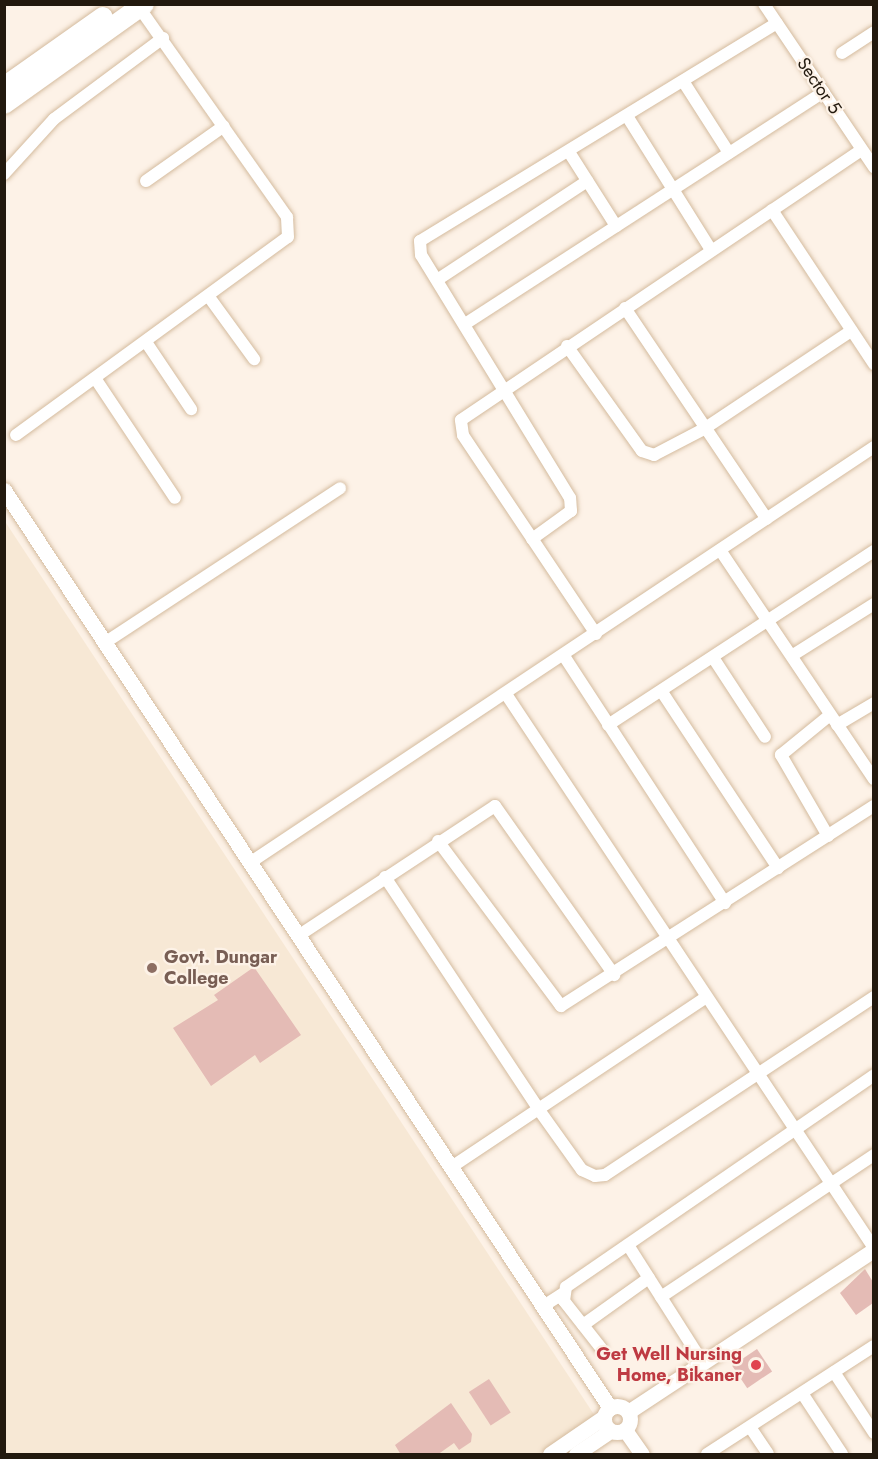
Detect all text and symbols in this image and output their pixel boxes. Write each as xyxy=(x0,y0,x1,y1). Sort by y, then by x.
street label: Sector 5 xyxy=(792,54,846,118)
place label: Govt. Dungar College xyxy=(164,947,277,990)
marker: Govt. Dungar College xyxy=(145,961,159,975)
place label: Get Well Nursing Home, Bikaner xyxy=(596,1344,742,1386)
marker: Get Well Nursing Home, Bikaner xyxy=(747,1356,765,1374)

